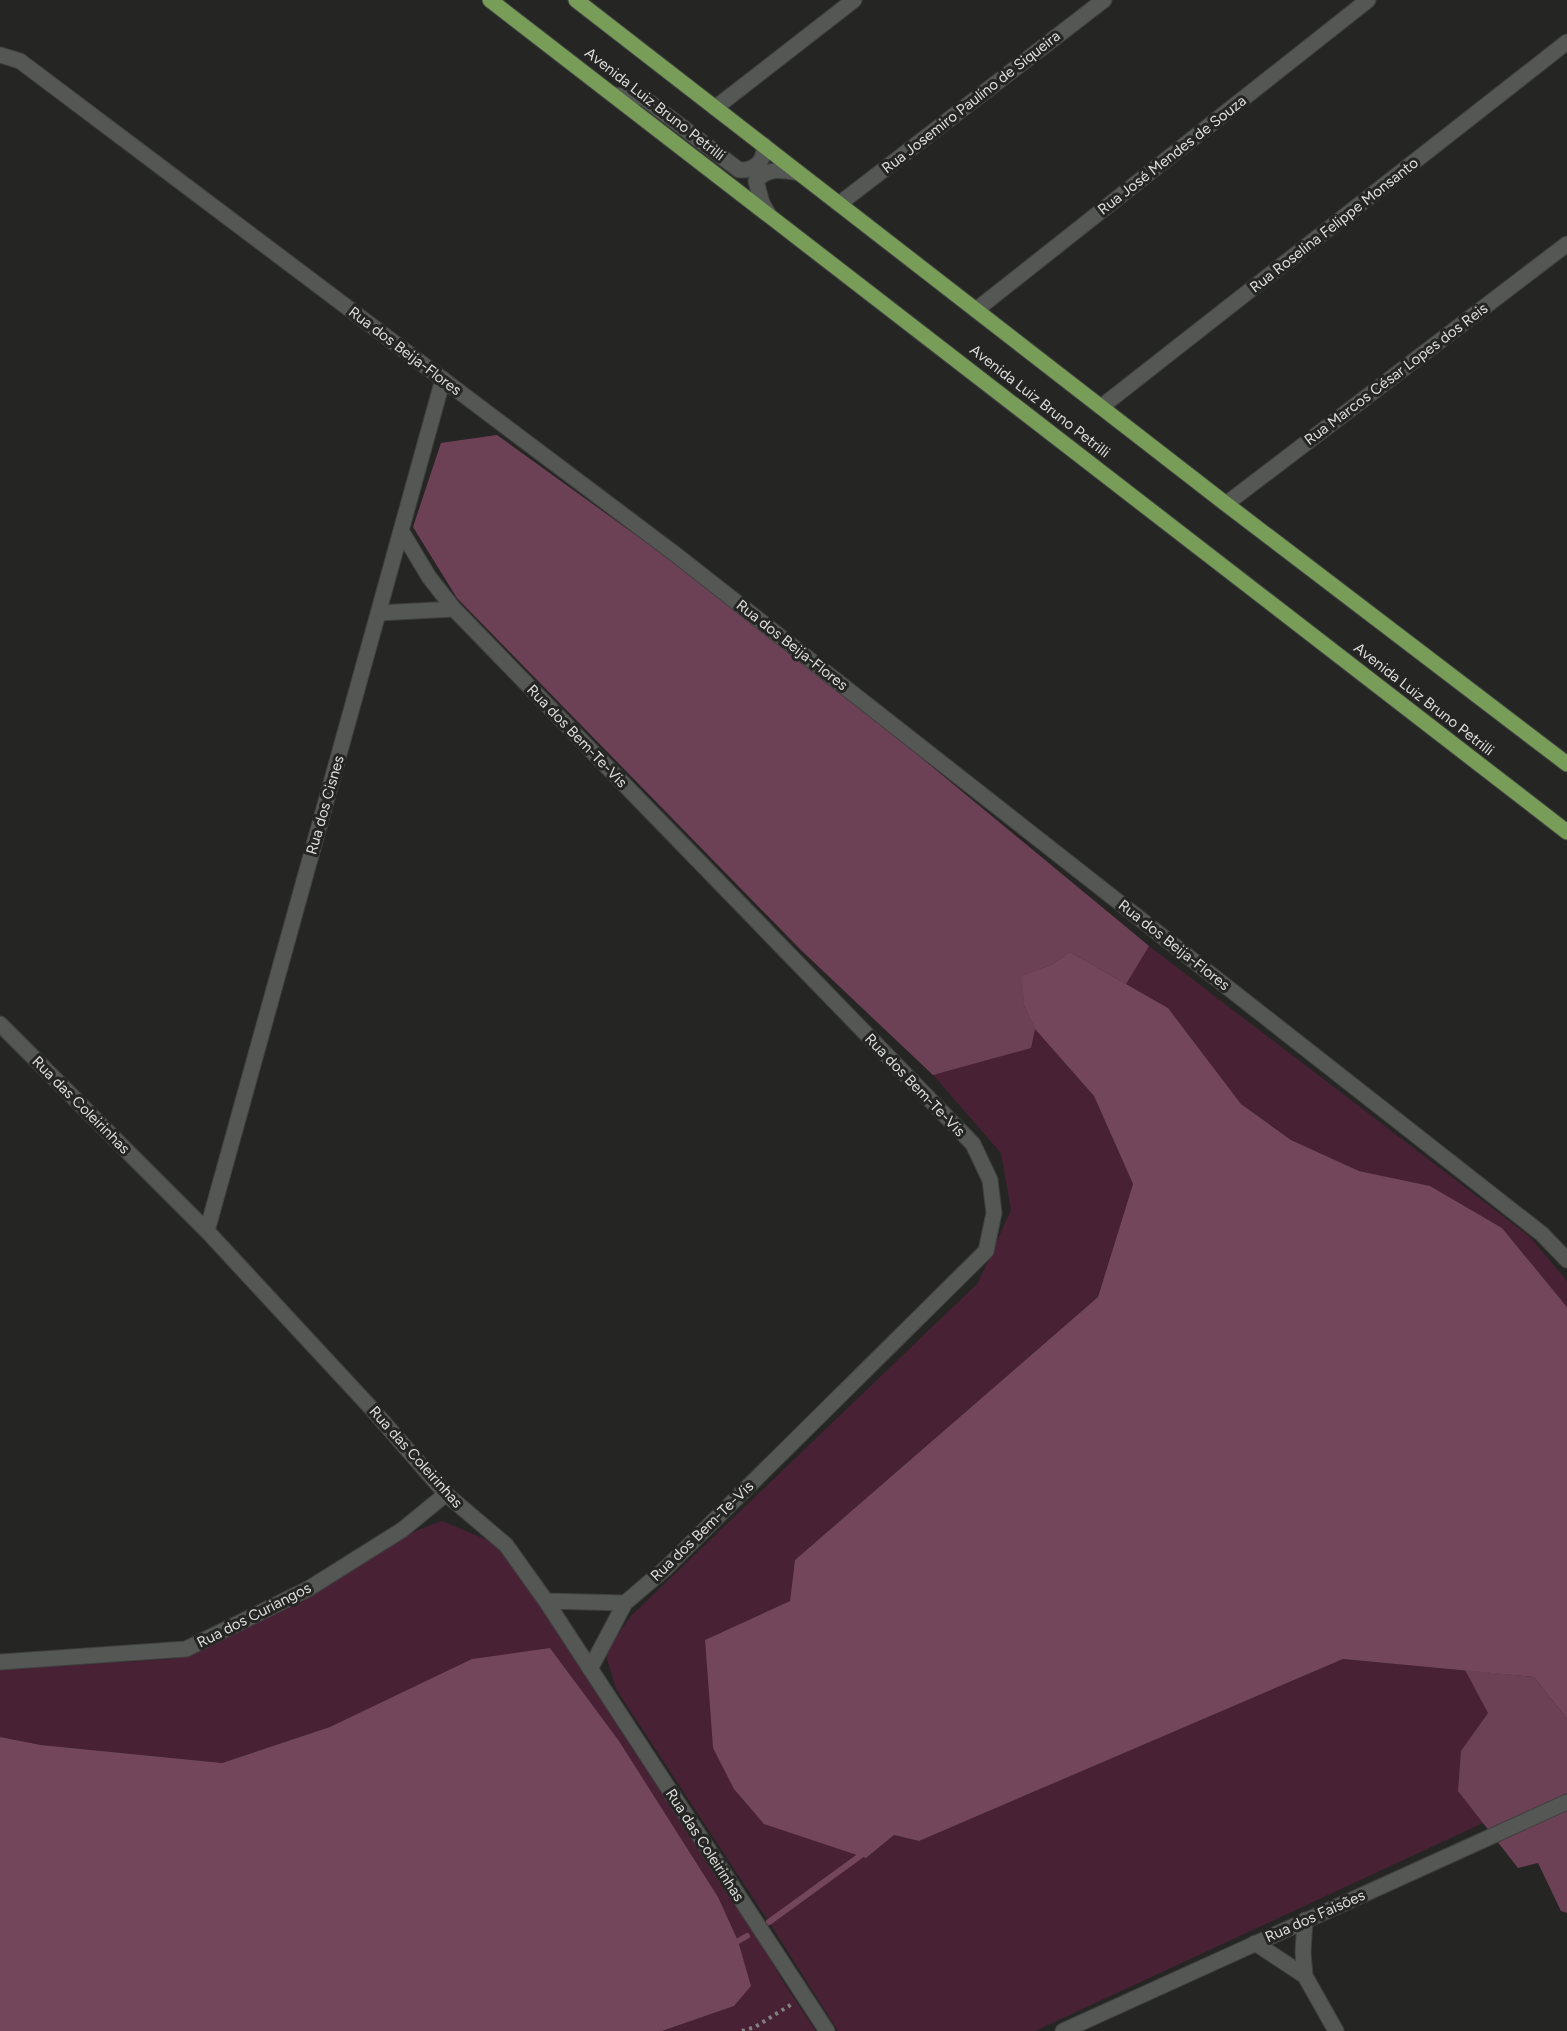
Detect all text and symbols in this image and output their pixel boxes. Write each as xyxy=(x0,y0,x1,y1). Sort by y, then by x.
street label: Rua Josemiro Paulino de Siqueira xyxy=(878,27,1064,177)
street label: Avenida Luiz Bruno Petrilli xyxy=(581,44,729,164)
street label: Rua José Mendes de Souza xyxy=(1094,91,1250,219)
street label: Rua Roselina Felippe Monsanto xyxy=(1246,153,1422,296)
street label: Rua Marcos César Lopes dos Reis xyxy=(1301,299,1491,449)
street label: Rua dos Beija-Flores xyxy=(345,303,465,399)
street label: Avenida Luiz Bruno Petrilli xyxy=(966,341,1114,461)
street label: Rua dos Beija-Flores xyxy=(733,596,851,694)
street label: Avenida Luiz Bruno Petrilli xyxy=(1350,639,1498,759)
street label: Rua dos Bem-Te-Vis xyxy=(523,681,631,791)
street label: Rua dos Cisnes xyxy=(302,753,348,857)
street label: Rua dos Beija-Flores xyxy=(1115,896,1233,994)
street label: Rua dos Bem-Te-Vis xyxy=(861,1030,969,1140)
street label: Rua das Coleirinhas xyxy=(28,1052,134,1158)
street label: Rua das Coleirinhas xyxy=(366,1402,466,1512)
street label: Rua dos Bem-Te-Vis xyxy=(647,1477,757,1585)
street label: Rua dos Curiangos xyxy=(194,1578,314,1652)
street label: Rua das Coleirinhas xyxy=(662,1785,748,1905)
street label: Rua dos Faisões xyxy=(1262,1886,1368,1946)

